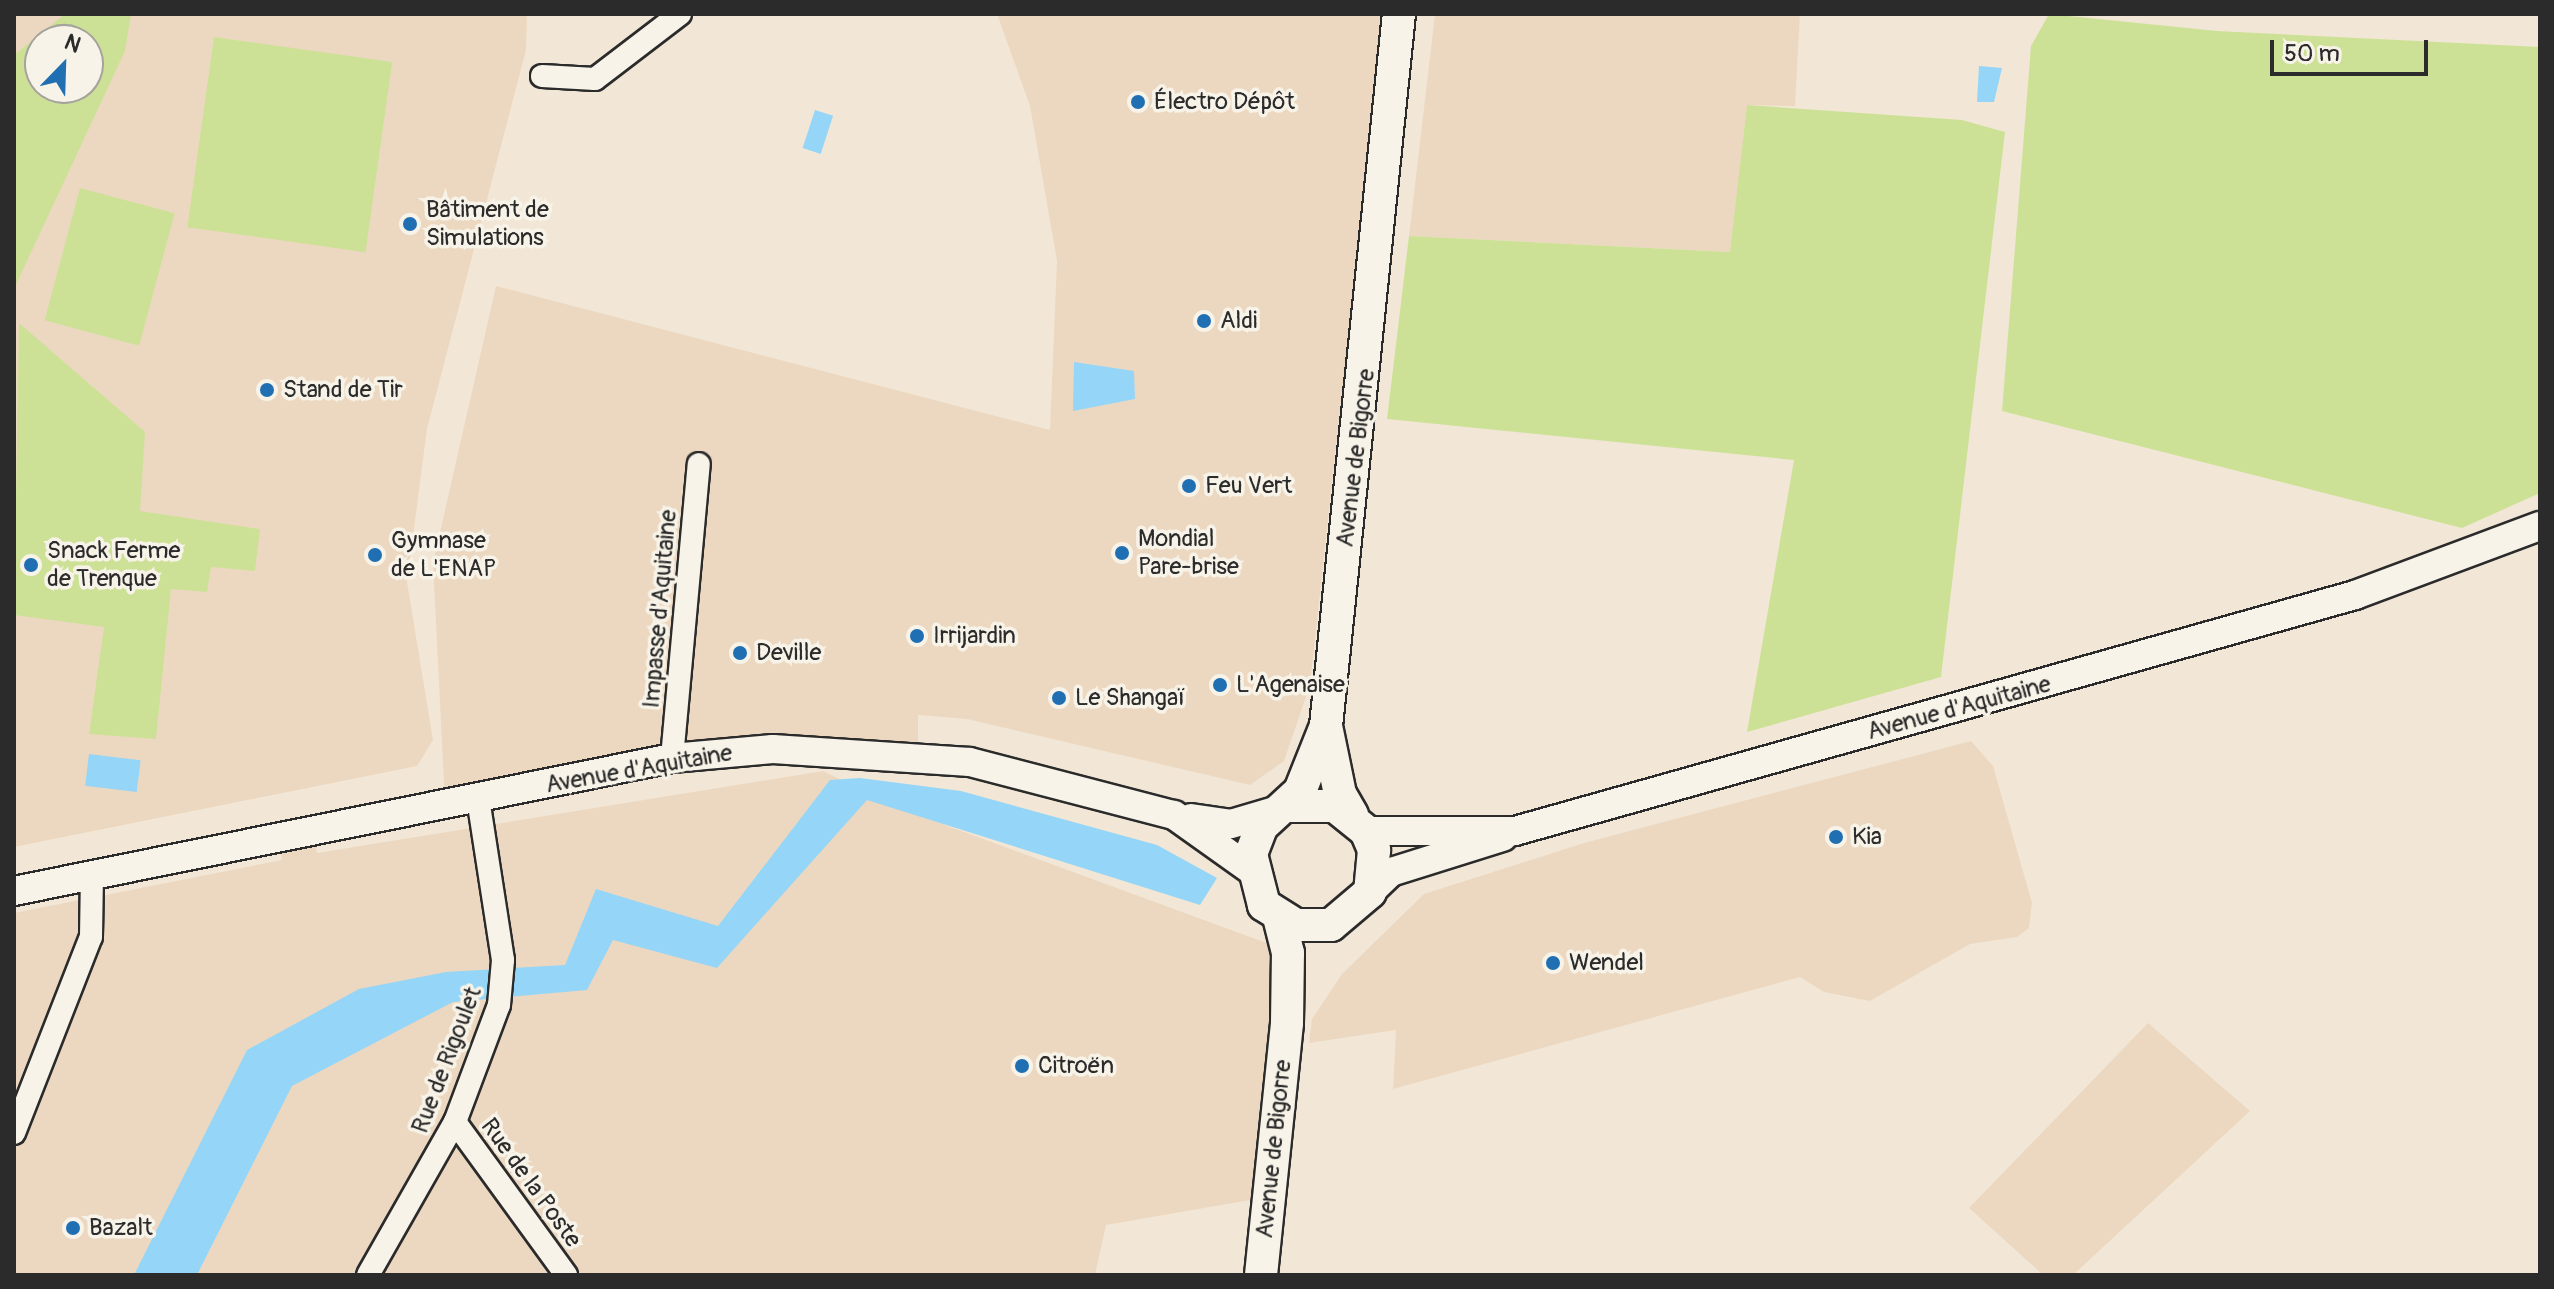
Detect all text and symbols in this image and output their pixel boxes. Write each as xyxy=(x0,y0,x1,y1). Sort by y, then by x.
north arrow xyxy=(24,24,104,104)
scale bar xyxy=(2274,24,2432,74)
text: N xyxy=(60,28,85,60)
text: 50 m xyxy=(2284,39,2340,68)
place label: Électro Dépôt xyxy=(1154,88,1295,116)
marker: Électro Dépôt xyxy=(1129,93,1147,111)
place label: Bâtiment de Simulations xyxy=(426,196,549,252)
marker: Bâtiment de Simulations xyxy=(401,215,419,233)
place label: Aldi xyxy=(1220,307,1257,335)
marker: Aldi xyxy=(1195,312,1213,330)
street label: Avenue de Bigorre xyxy=(1331,367,1381,549)
place label: Stand de Tir xyxy=(283,376,403,404)
marker: Stand de Tir xyxy=(258,381,276,399)
place label: Feu Vert xyxy=(1205,472,1292,500)
marker: Feu Vert xyxy=(1180,477,1198,495)
street label: Impasse d'Aquitaine xyxy=(637,509,683,709)
place label: Mondial Pare-brise xyxy=(1138,525,1239,581)
place label: Gymnase de L'ENAP xyxy=(391,527,496,583)
place label: Snack Ferme de Trenque xyxy=(47,537,180,593)
marker: Mondial Pare-brise xyxy=(1113,544,1131,562)
marker: Gymnase de L'ENAP xyxy=(366,546,384,564)
marker: Snack Ferme de Trenque xyxy=(22,556,40,574)
place label: Irrijardin xyxy=(933,622,1016,650)
marker: Irrijardin xyxy=(908,627,926,645)
place label: Deville xyxy=(756,639,821,667)
marker: Deville xyxy=(731,644,749,662)
street label: Avenue d'Aquitaine xyxy=(1864,670,2054,746)
place label: L'Agenaise xyxy=(1236,671,1345,699)
marker: L'Agenaise xyxy=(1211,676,1229,694)
place label: Le Shangaï xyxy=(1075,684,1186,712)
marker: Le Shangaï xyxy=(1050,689,1068,707)
street label: Avenue d'Aquitaine xyxy=(543,738,735,800)
place label: Kia xyxy=(1852,823,1882,851)
marker: Kia xyxy=(1827,828,1845,846)
place label: Wendel xyxy=(1569,949,1644,977)
marker: Wendel xyxy=(1544,954,1562,972)
street label: Rue de Rigoulet xyxy=(406,983,488,1137)
place label: Citroën xyxy=(1038,1052,1114,1080)
marker: Citroën xyxy=(1013,1057,1031,1075)
street label: Avenue de Bigorre xyxy=(1250,1058,1298,1240)
street label: Rue de la Poste xyxy=(475,1113,587,1253)
place label: Bazalt xyxy=(89,1214,153,1242)
marker: Bazalt xyxy=(64,1219,82,1237)

